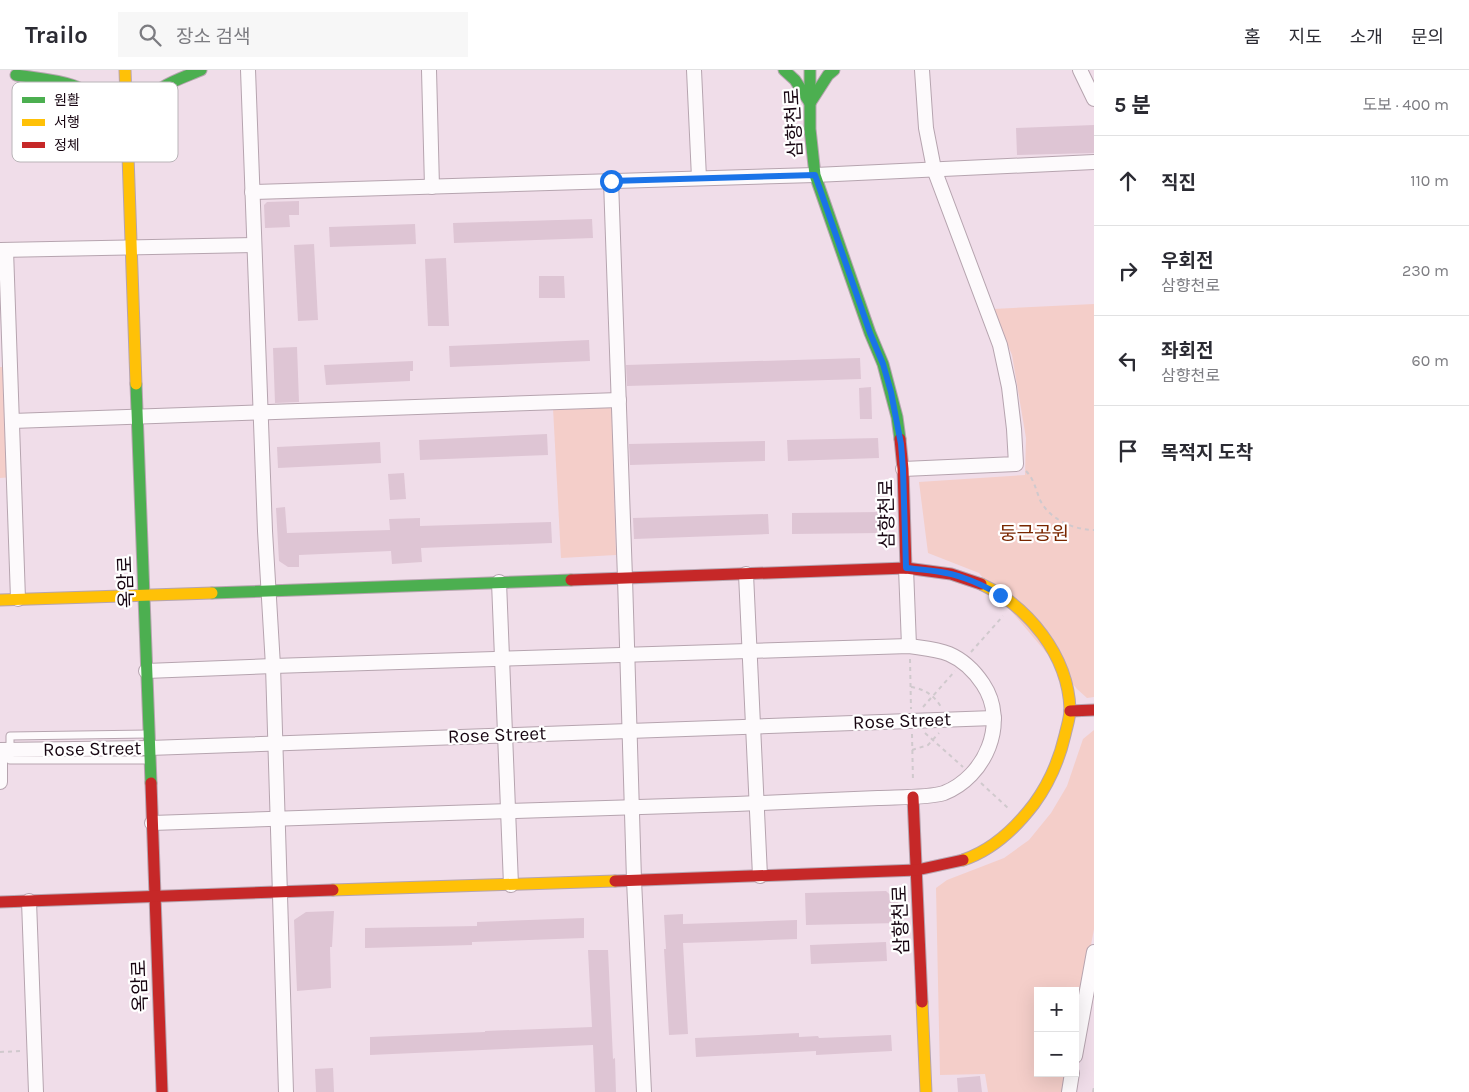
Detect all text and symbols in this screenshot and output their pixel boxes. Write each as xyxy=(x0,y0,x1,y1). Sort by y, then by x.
search box xyxy=(118,12,468,57)
text: Trailo xyxy=(25,21,88,49)
icon: search xyxy=(136,21,164,49)
text: 장소 검색 xyxy=(176,26,250,48)
text: 홈 xyxy=(1244,26,1261,48)
text: 지도 xyxy=(1289,26,1322,48)
text: 소개 xyxy=(1350,26,1383,48)
text: 문의 xyxy=(1411,26,1444,48)
legend xyxy=(12,82,178,162)
street label: 삼향천로 xyxy=(781,88,807,158)
text: 원활 xyxy=(54,92,80,109)
text: 5 분 xyxy=(1114,93,1151,117)
text: 도보 · 400 m xyxy=(1362,95,1449,114)
text: 서행 xyxy=(54,114,80,131)
text: 정체 xyxy=(54,137,80,154)
icon: ahead xyxy=(1114,167,1142,195)
route start xyxy=(600,170,623,193)
text: 110 m xyxy=(1410,171,1449,190)
text: 직진 xyxy=(1161,172,1196,194)
text: 우회전 xyxy=(1161,250,1213,272)
icon: right xyxy=(1114,257,1142,285)
text: 230 m xyxy=(1402,261,1449,280)
text: 삼향천로 xyxy=(1161,276,1220,295)
text: 좌회전 xyxy=(1161,340,1213,362)
icon: left xyxy=(1114,347,1142,375)
text: 60 m xyxy=(1412,351,1449,370)
text: 삼향천로 xyxy=(1161,366,1220,385)
icon: arrive xyxy=(1114,437,1142,465)
text: 목적지 도착 xyxy=(1161,442,1253,464)
street label: 삼향천로 xyxy=(875,479,899,549)
park label: 둥근공원 xyxy=(999,523,1069,545)
street label: 옥암로 xyxy=(114,555,138,609)
route end xyxy=(989,584,1012,607)
street label: Rose Street xyxy=(852,708,952,734)
street label: Rose Street xyxy=(447,722,547,748)
street label: Rose Street xyxy=(43,737,141,761)
street label: 삼향천로 xyxy=(889,885,913,955)
street label: 옥암로 xyxy=(128,959,152,1013)
map controls xyxy=(1034,987,1079,1077)
button: + xyxy=(1034,987,1079,1032)
button: − xyxy=(1034,1032,1079,1077)

